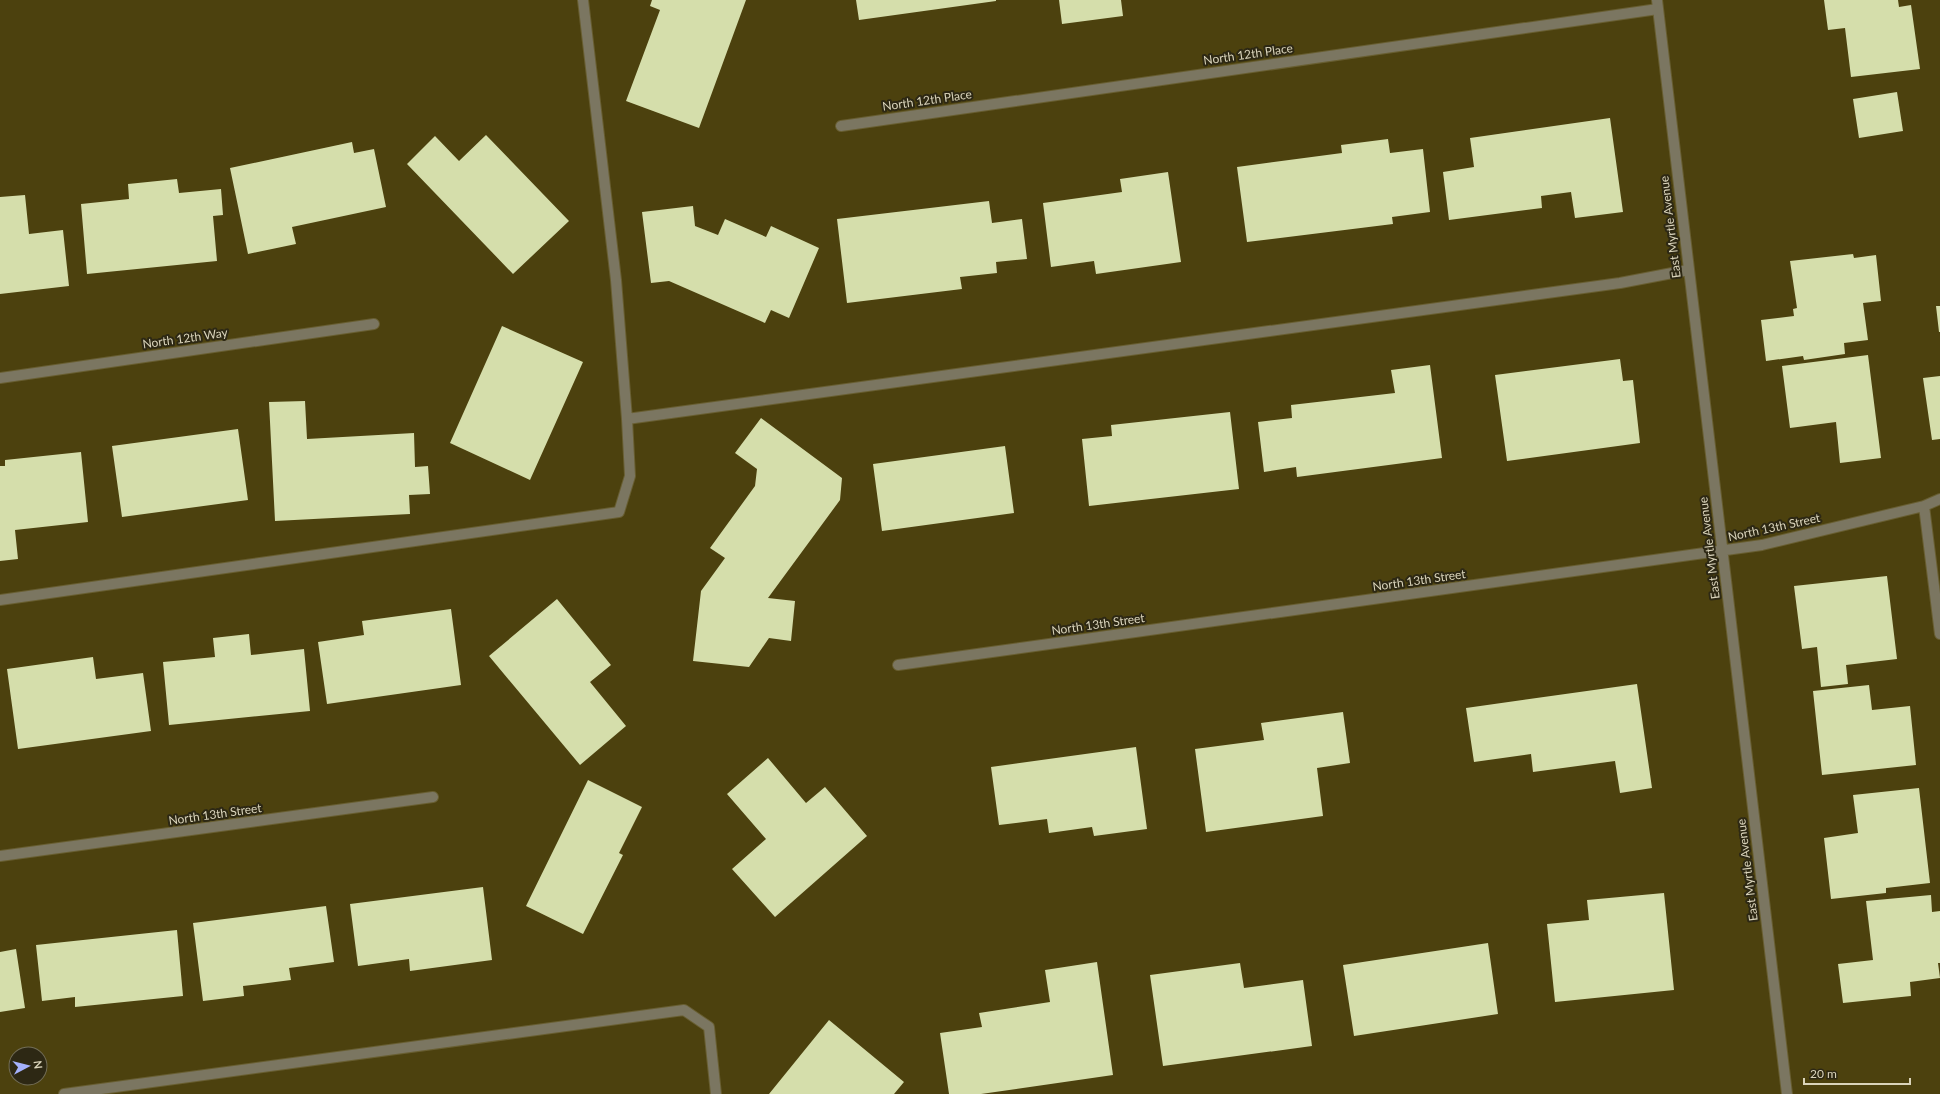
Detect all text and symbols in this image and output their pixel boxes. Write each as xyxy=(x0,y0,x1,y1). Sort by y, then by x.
street label: North 12th Place xyxy=(1202,40,1294,68)
street label: North 12th Place xyxy=(881,86,973,114)
street label: East Myrtle Avenue xyxy=(1656,175,1684,279)
street label: North 12th Way xyxy=(141,324,229,351)
street label: East Myrtle Avenue xyxy=(1695,496,1723,600)
street label: North 13th Street xyxy=(1727,510,1822,544)
street label: North 13th Street xyxy=(1372,566,1467,594)
street label: North 13th Street xyxy=(1051,610,1146,638)
street label: North 13th Street xyxy=(168,800,263,828)
street label: East Myrtle Avenue xyxy=(1733,818,1761,922)
north arrow xyxy=(8,1046,48,1086)
text: N xyxy=(31,1060,45,1070)
scale bar xyxy=(1804,1060,1910,1086)
text: 20 m xyxy=(1810,1066,1837,1081)

